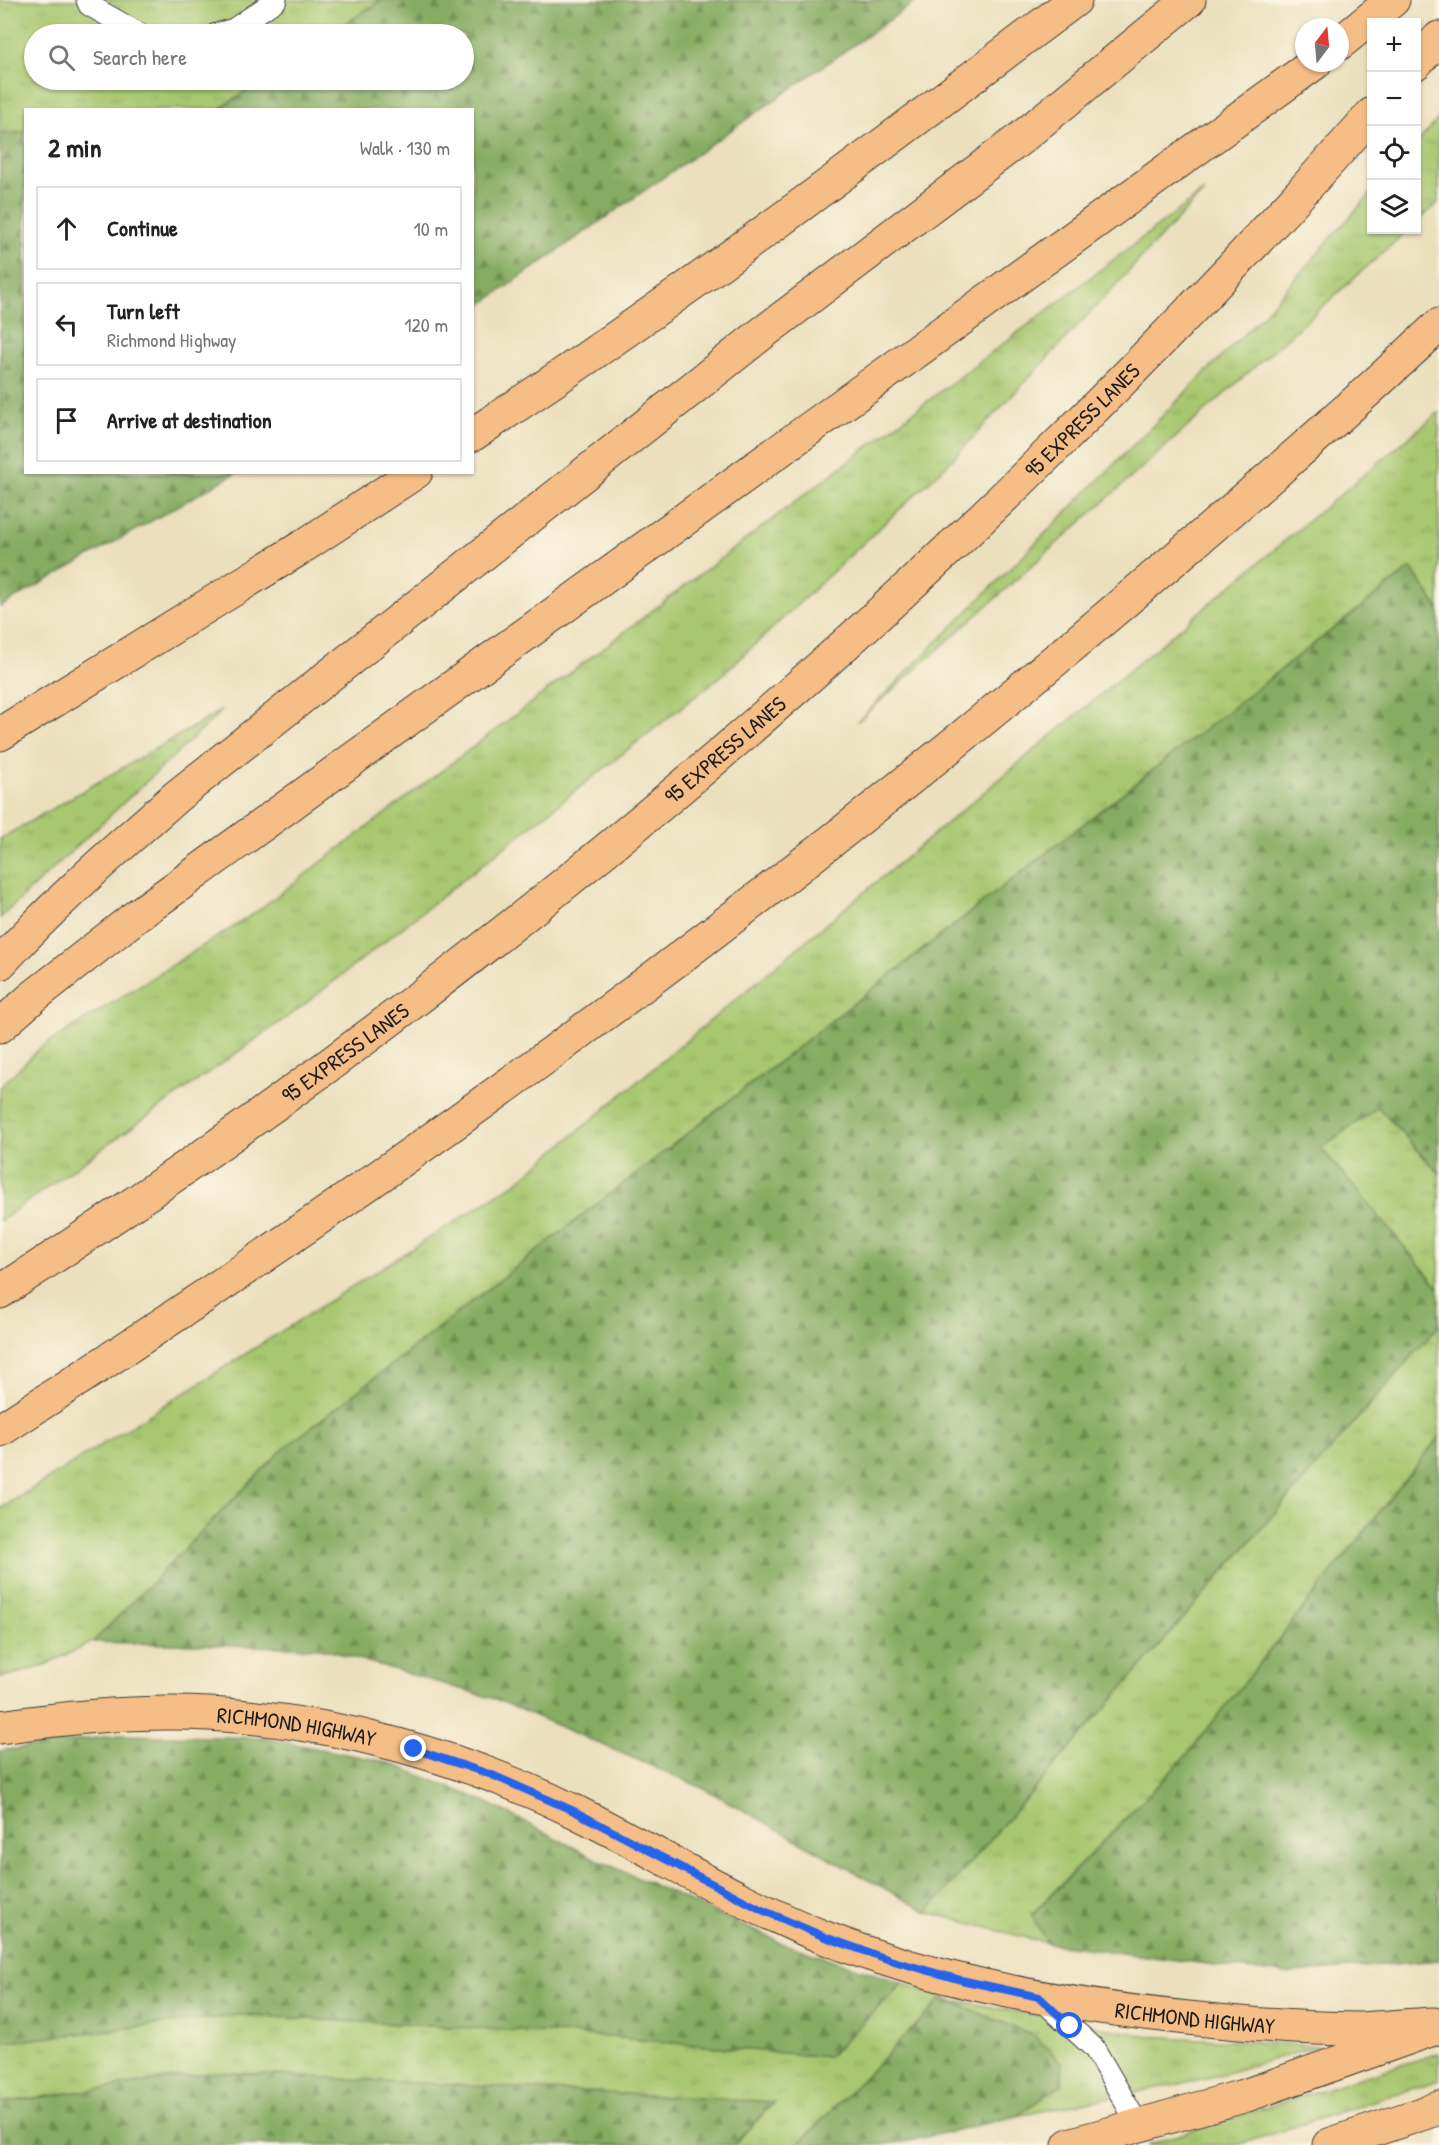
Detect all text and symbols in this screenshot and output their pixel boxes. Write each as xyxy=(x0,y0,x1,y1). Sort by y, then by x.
north arrow xyxy=(1295,18,1349,72)
map controls xyxy=(1367,18,1421,234)
button: + xyxy=(1367,18,1421,72)
search box xyxy=(24,24,474,90)
icon: search xyxy=(45,41,78,74)
text: Search here xyxy=(93,42,187,72)
button: − xyxy=(1367,72,1421,126)
button: locate xyxy=(1367,126,1421,180)
text: 2 min xyxy=(48,130,101,165)
text: Walk · 130 m xyxy=(360,134,450,161)
button: layers xyxy=(1367,180,1421,234)
icon: ahead xyxy=(50,212,83,245)
text: Continue xyxy=(107,213,178,243)
text: 10 m xyxy=(414,215,448,242)
text: Turn left xyxy=(107,296,180,326)
icon: left xyxy=(50,308,83,341)
text: 120 m xyxy=(404,311,448,338)
text: Richmond Highway xyxy=(107,326,237,353)
street label: 95 EXPRESS LANES xyxy=(1018,356,1146,484)
icon: arrive xyxy=(50,404,83,437)
text: Arrive at destination xyxy=(107,405,272,435)
street label: 95 EXPRESS LANES xyxy=(658,689,792,811)
street label: 95 EXPRESS LANES xyxy=(275,996,415,1110)
street label: RICHMOND HIGHWAY xyxy=(216,1700,379,1754)
route end xyxy=(400,1735,426,1761)
street label: RICHMOND HIGHWAY xyxy=(1113,1994,1276,2041)
route start xyxy=(1056,2012,1082,2038)

